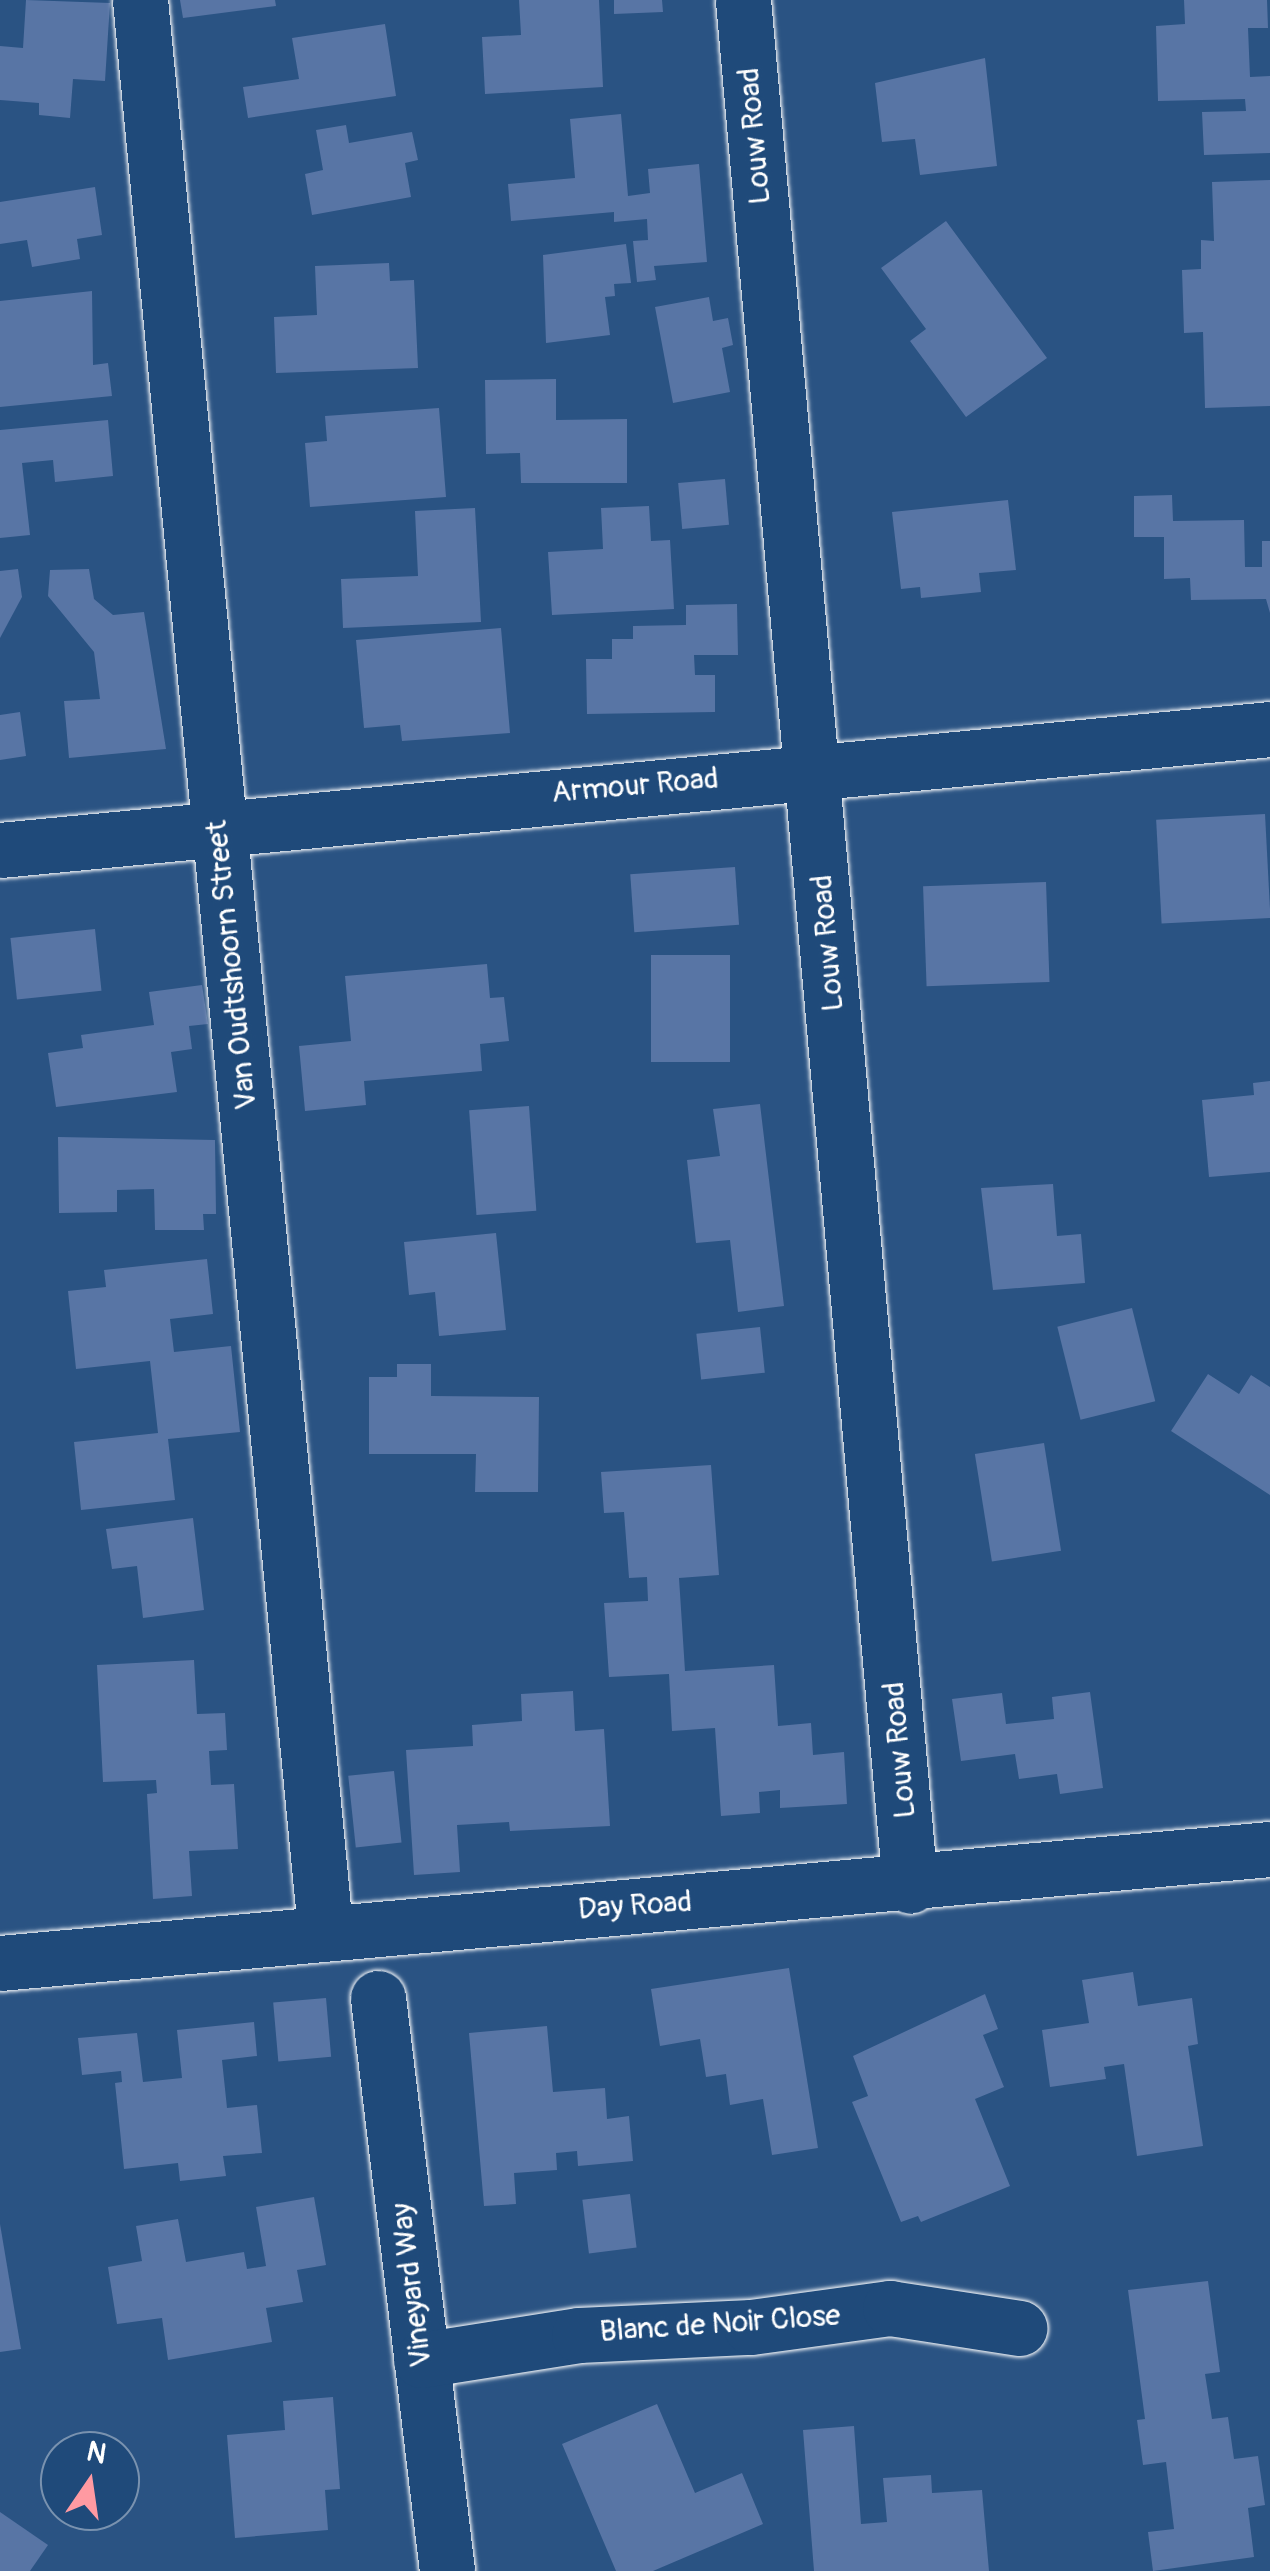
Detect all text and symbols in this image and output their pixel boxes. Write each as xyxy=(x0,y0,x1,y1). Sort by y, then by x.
street label: Louw Road xyxy=(731,66,779,206)
street label: Armour Road xyxy=(550,761,720,811)
street label: Van Oudtshoorn Street xyxy=(199,819,265,1111)
street label: Louw Road xyxy=(804,873,852,1013)
street label: Louw Road xyxy=(876,1680,924,1820)
street label: Day Road xyxy=(577,1884,693,1928)
street label: Vineyard Way xyxy=(384,2201,440,2369)
street label: Blanc de Noir Close xyxy=(598,2298,842,2350)
north arrow xyxy=(40,2431,140,2531)
text: N xyxy=(83,2434,110,2472)

